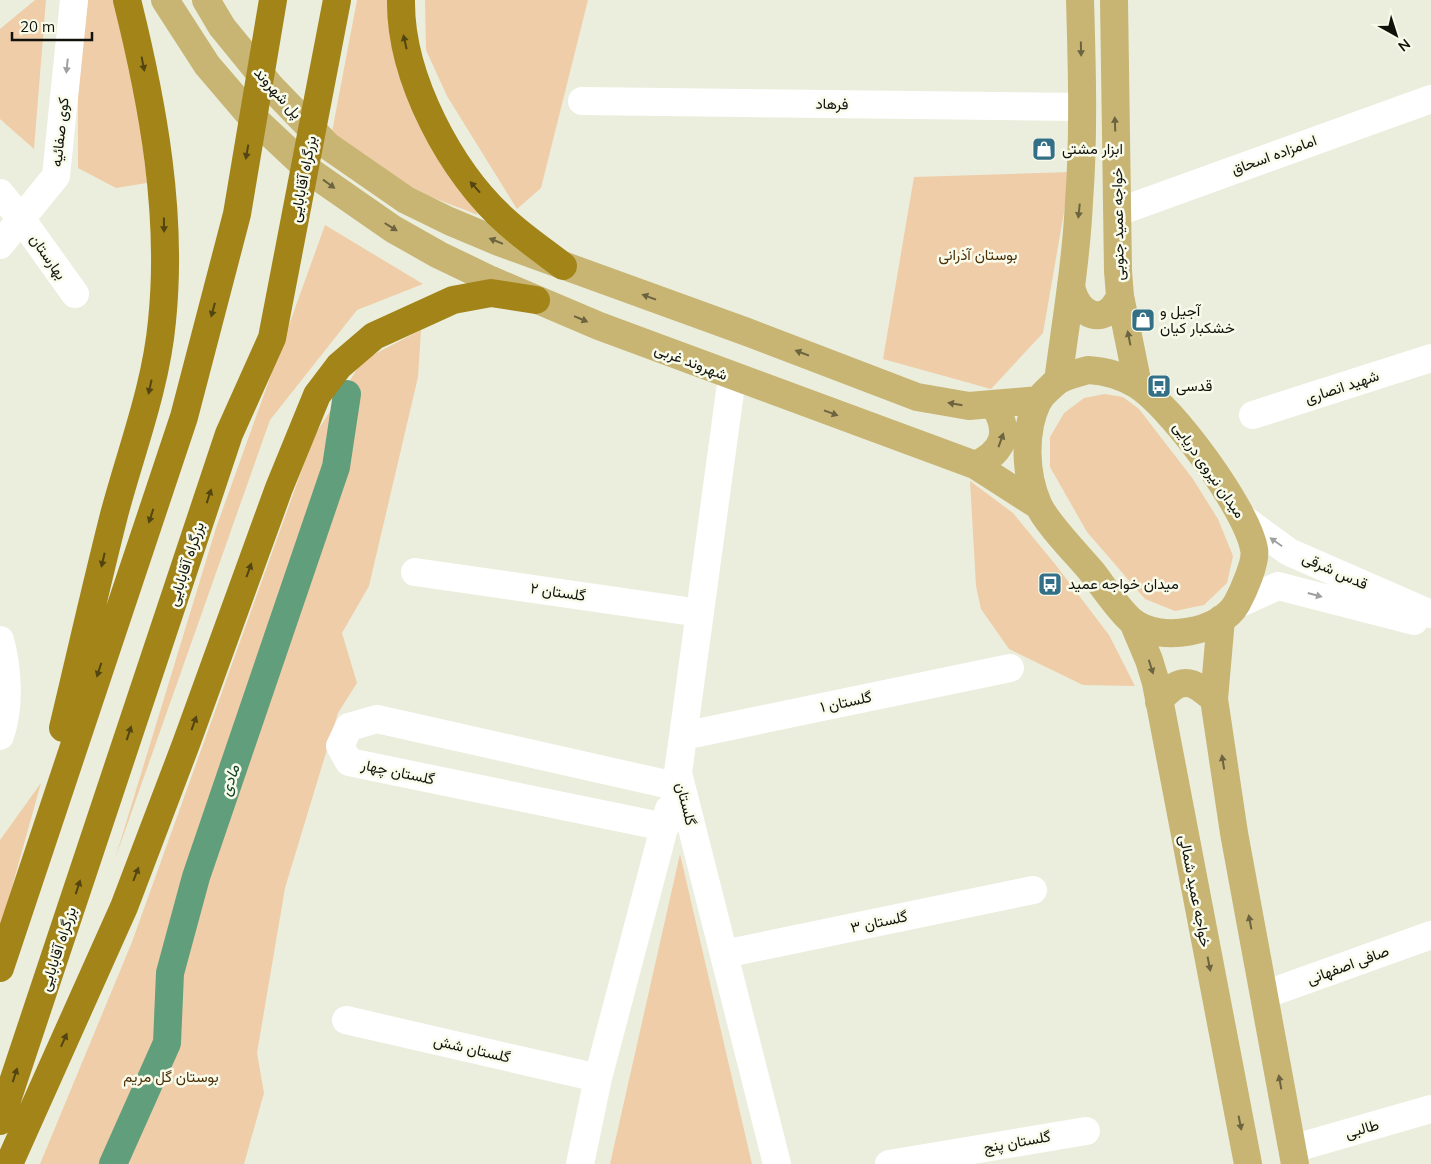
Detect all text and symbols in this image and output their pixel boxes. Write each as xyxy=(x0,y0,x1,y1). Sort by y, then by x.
scale bar xyxy=(12,10,92,42)
north arrow xyxy=(1371,10,1421,60)
text: 20 m xyxy=(20,17,55,36)
one-way arrow xyxy=(401,35,409,50)
text: N xyxy=(1394,35,1414,55)
one-way arrow xyxy=(1077,41,1085,57)
one-way arrow xyxy=(139,57,147,72)
one-way arrow xyxy=(63,58,71,74)
street label: پل شهروند xyxy=(250,63,306,123)
street label: فرهاد xyxy=(815,94,849,113)
street label: کوی صفائیه xyxy=(46,96,74,168)
one-way arrow xyxy=(1111,115,1119,131)
street label: امامزاده اسحاق xyxy=(1228,130,1319,179)
street label: بزرگراه آقابابایی xyxy=(285,134,321,224)
shop icon: ابزار مشتی xyxy=(1031,136,1057,162)
place label: ابزار مشتی xyxy=(1062,139,1123,159)
one-way arrow xyxy=(243,144,251,160)
street label: خواجه عمید جنوبی xyxy=(1107,167,1129,281)
one-way arrow xyxy=(322,179,335,190)
one-way arrow xyxy=(469,182,481,194)
one-way arrow xyxy=(1074,203,1082,219)
one-way arrow xyxy=(160,218,168,234)
one-way arrow xyxy=(384,223,398,232)
street label: بهارستان xyxy=(26,230,71,283)
one-way arrow xyxy=(489,237,503,245)
park label: بوستان آذرانی xyxy=(939,245,1017,265)
one-way arrow xyxy=(641,293,656,301)
place label: آجیل و خشکبار کیان xyxy=(1160,301,1235,337)
one-way arrow xyxy=(208,303,216,318)
shop icon: آجیل و خشکبار کیان xyxy=(1130,307,1156,333)
one-way arrow xyxy=(574,315,588,323)
one-way arrow xyxy=(1124,329,1132,345)
street label: شهروند غربی xyxy=(652,339,730,385)
one-way arrow xyxy=(794,349,809,356)
street label: شهید انصاری xyxy=(1302,366,1382,408)
bus stop icon: قدسی xyxy=(1146,373,1172,399)
place label: قدسی xyxy=(1176,376,1213,396)
one-way arrow xyxy=(146,379,154,394)
one-way arrow xyxy=(947,399,963,407)
one-way arrow xyxy=(824,410,839,417)
street label: میدان نیروی دریایی xyxy=(1168,418,1250,522)
one-way arrow xyxy=(997,432,1005,447)
one-way arrow xyxy=(205,488,213,503)
one-way arrow xyxy=(146,509,154,524)
street label: بزرگراه آقابابایی xyxy=(163,519,209,609)
one-way arrow xyxy=(1269,537,1283,547)
street label: قدس شرقی xyxy=(1299,548,1371,594)
one-way arrow xyxy=(99,553,107,568)
one-way arrow xyxy=(245,562,253,577)
bus stop icon: میدان خواجه عمید xyxy=(1037,571,1063,597)
place label: میدان خواجه عمید xyxy=(1068,574,1179,593)
street label: گلستان ۲ xyxy=(529,578,587,605)
one-way arrow xyxy=(1307,591,1322,599)
one-way arrow xyxy=(1148,660,1156,675)
one-way arrow xyxy=(95,663,103,678)
street label: گلستان ۱ xyxy=(818,687,874,716)
one-way arrow xyxy=(191,715,198,730)
one-way arrow xyxy=(126,726,134,741)
one-way arrow xyxy=(1219,753,1227,769)
street label: گلستان چهار xyxy=(359,754,437,790)
water label: مادی xyxy=(214,761,244,798)
street label: گلستان xyxy=(672,780,701,828)
street label: خواجه عمید شمالی xyxy=(1174,833,1216,949)
one-way arrow xyxy=(133,867,140,882)
one-way arrow xyxy=(75,880,82,895)
street label: بزرگراه آقابابایی xyxy=(35,904,81,994)
street label: گلستان ۳ xyxy=(849,906,909,937)
one-way arrow xyxy=(1246,913,1254,929)
street label: صافی اصفهانی xyxy=(1304,941,1392,989)
one-way arrow xyxy=(1206,956,1214,972)
street label: گلستان شش xyxy=(432,1030,513,1068)
one-way arrow xyxy=(61,1033,69,1047)
one-way arrow xyxy=(12,1067,20,1082)
park label: بوستان گل مریم xyxy=(123,1067,219,1087)
one-way arrow xyxy=(1276,1074,1284,1089)
street label: طالبی xyxy=(1343,1115,1381,1143)
one-way arrow xyxy=(1237,1116,1245,1132)
street label: گلستان پنج xyxy=(982,1126,1053,1159)

